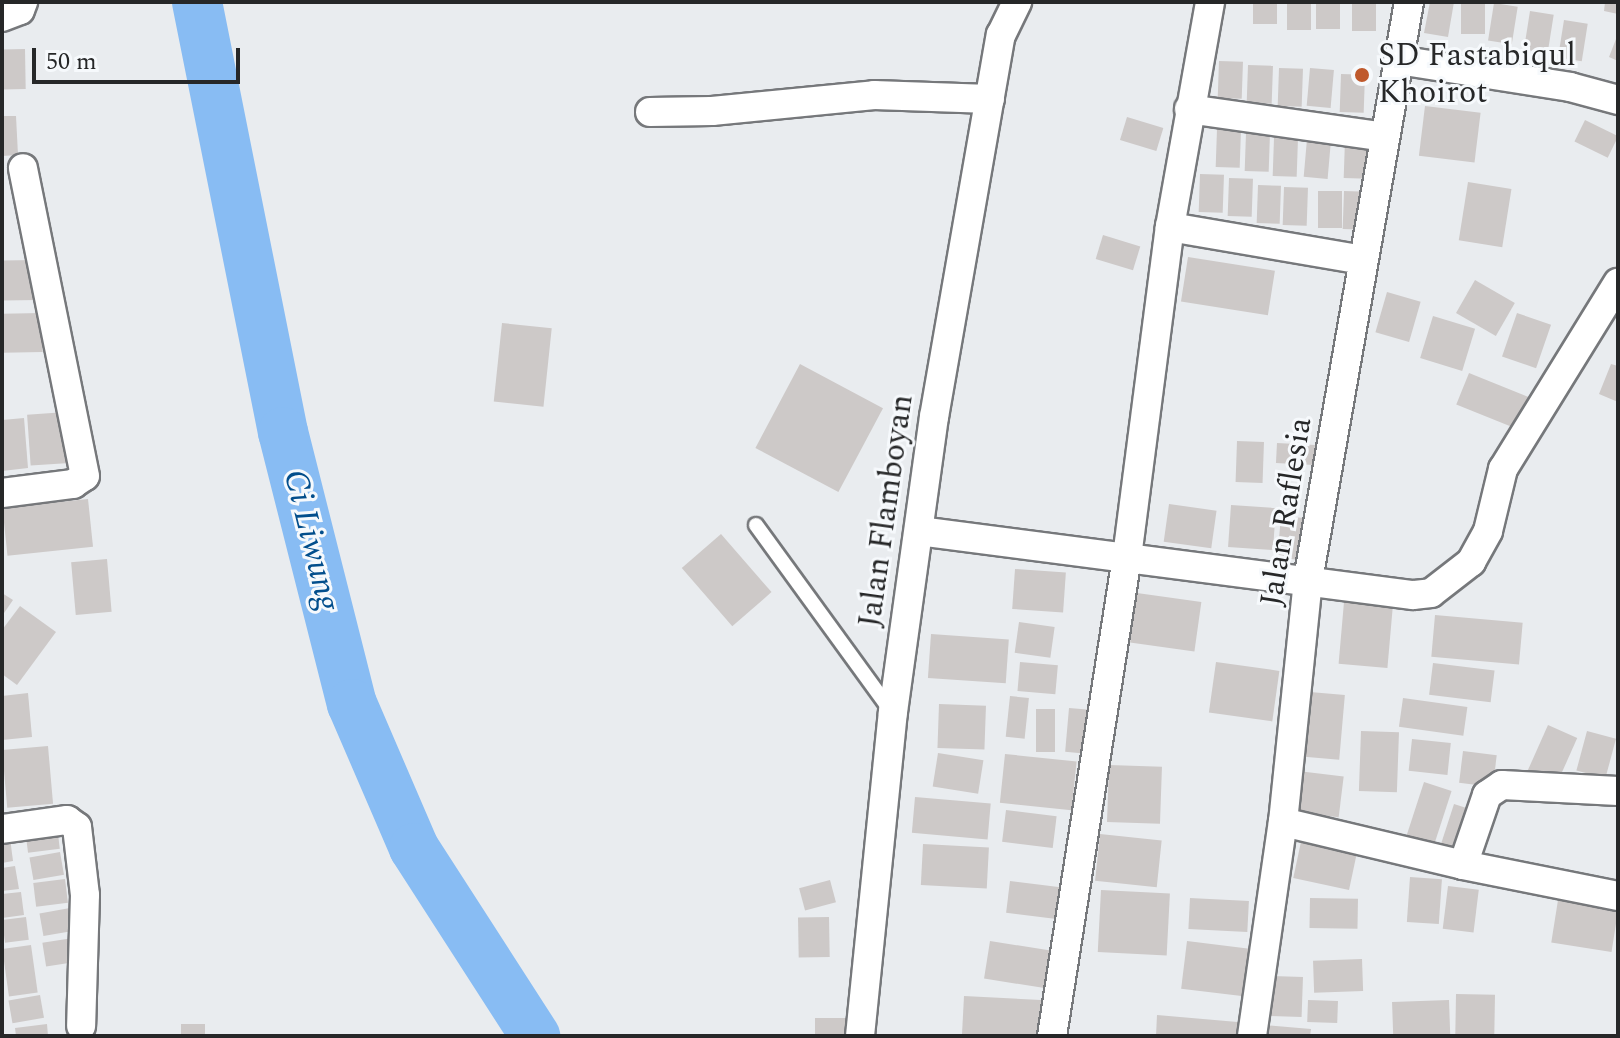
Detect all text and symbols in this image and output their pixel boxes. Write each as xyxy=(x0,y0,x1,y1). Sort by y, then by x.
scale bar xyxy=(36,32,244,82)
place label: SD Fastabiqul Khoirot xyxy=(1378,38,1576,113)
text: 50 m xyxy=(46,44,97,80)
marker: SD Fastabiqul Khoirot xyxy=(1353,66,1371,84)
street label: Jalan Flamboyan xyxy=(852,392,922,630)
street label: Jalan Raflesia xyxy=(1253,415,1321,609)
water label: Ci Liwung xyxy=(274,466,348,614)

